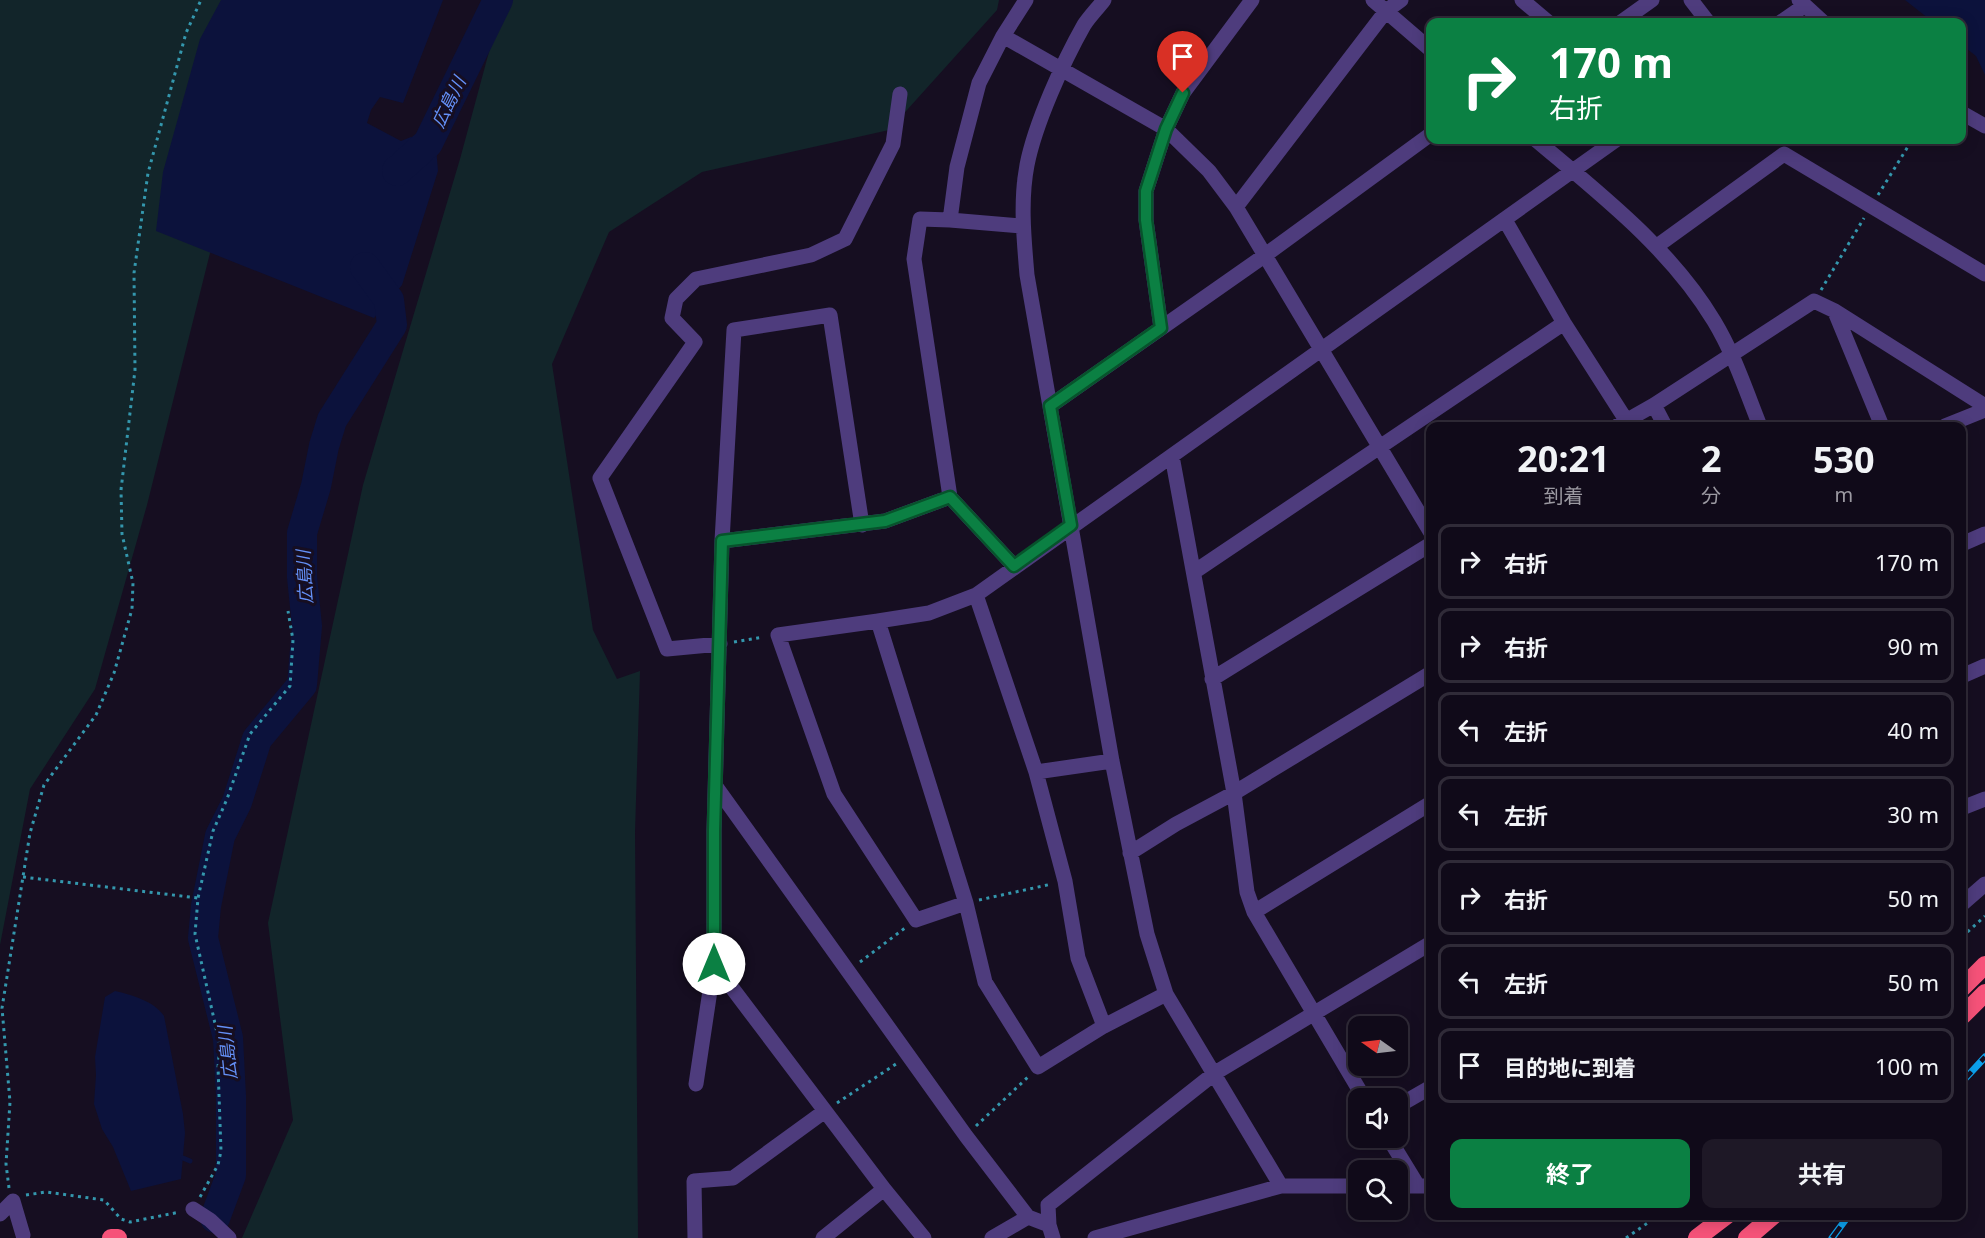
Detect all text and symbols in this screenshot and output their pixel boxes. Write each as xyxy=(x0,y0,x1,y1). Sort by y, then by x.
pin xyxy=(1157,31,1208,93)
text: 170 m xyxy=(1549,33,1673,90)
icon: arrive xyxy=(1166,40,1199,73)
icon: right xyxy=(1450,42,1528,120)
water label: 広島川 xyxy=(425,71,471,132)
text: 右折 xyxy=(1549,89,1603,126)
text: 20:21 xyxy=(1517,434,1610,483)
text: 2 xyxy=(1701,434,1722,483)
text: 530 xyxy=(1813,435,1875,484)
text: m xyxy=(1834,481,1853,508)
text: 到着 xyxy=(1544,482,1584,509)
text: 分 xyxy=(1701,482,1721,509)
icon: right xyxy=(1453,545,1486,578)
water label: 広島川 xyxy=(290,547,317,605)
text: 170 m xyxy=(1875,547,1939,577)
text: 右折 xyxy=(1504,548,1548,578)
icon: right xyxy=(1453,629,1486,662)
text: 90 m xyxy=(1888,631,1939,661)
text: 右折 xyxy=(1504,632,1548,662)
icon: left xyxy=(1453,713,1486,746)
text: 40 m xyxy=(1888,715,1939,745)
text: 左折 xyxy=(1504,716,1548,746)
icon: left xyxy=(1453,797,1486,830)
text: 30 m xyxy=(1888,799,1939,829)
text: 左折 xyxy=(1504,800,1548,830)
icon: right xyxy=(1453,881,1486,914)
text: 50 m xyxy=(1888,883,1939,913)
text: 右折 xyxy=(1504,884,1548,914)
position arrow xyxy=(682,932,746,996)
icon: left xyxy=(1453,965,1486,998)
text: 50 m xyxy=(1888,967,1939,997)
text: 左折 xyxy=(1504,968,1548,998)
north arrow xyxy=(1348,1016,1408,1076)
map controls xyxy=(1348,1016,1408,1220)
water label: 広島川 xyxy=(212,1023,242,1081)
icon: arrive xyxy=(1453,1049,1486,1082)
text: 100 m xyxy=(1875,1051,1939,1081)
text: 目的地に到着 xyxy=(1504,1052,1636,1082)
button: sound xyxy=(1348,1088,1408,1148)
button: 終了 xyxy=(1450,1139,1690,1208)
button: 共有 xyxy=(1702,1139,1942,1208)
button: search xyxy=(1348,1160,1408,1220)

